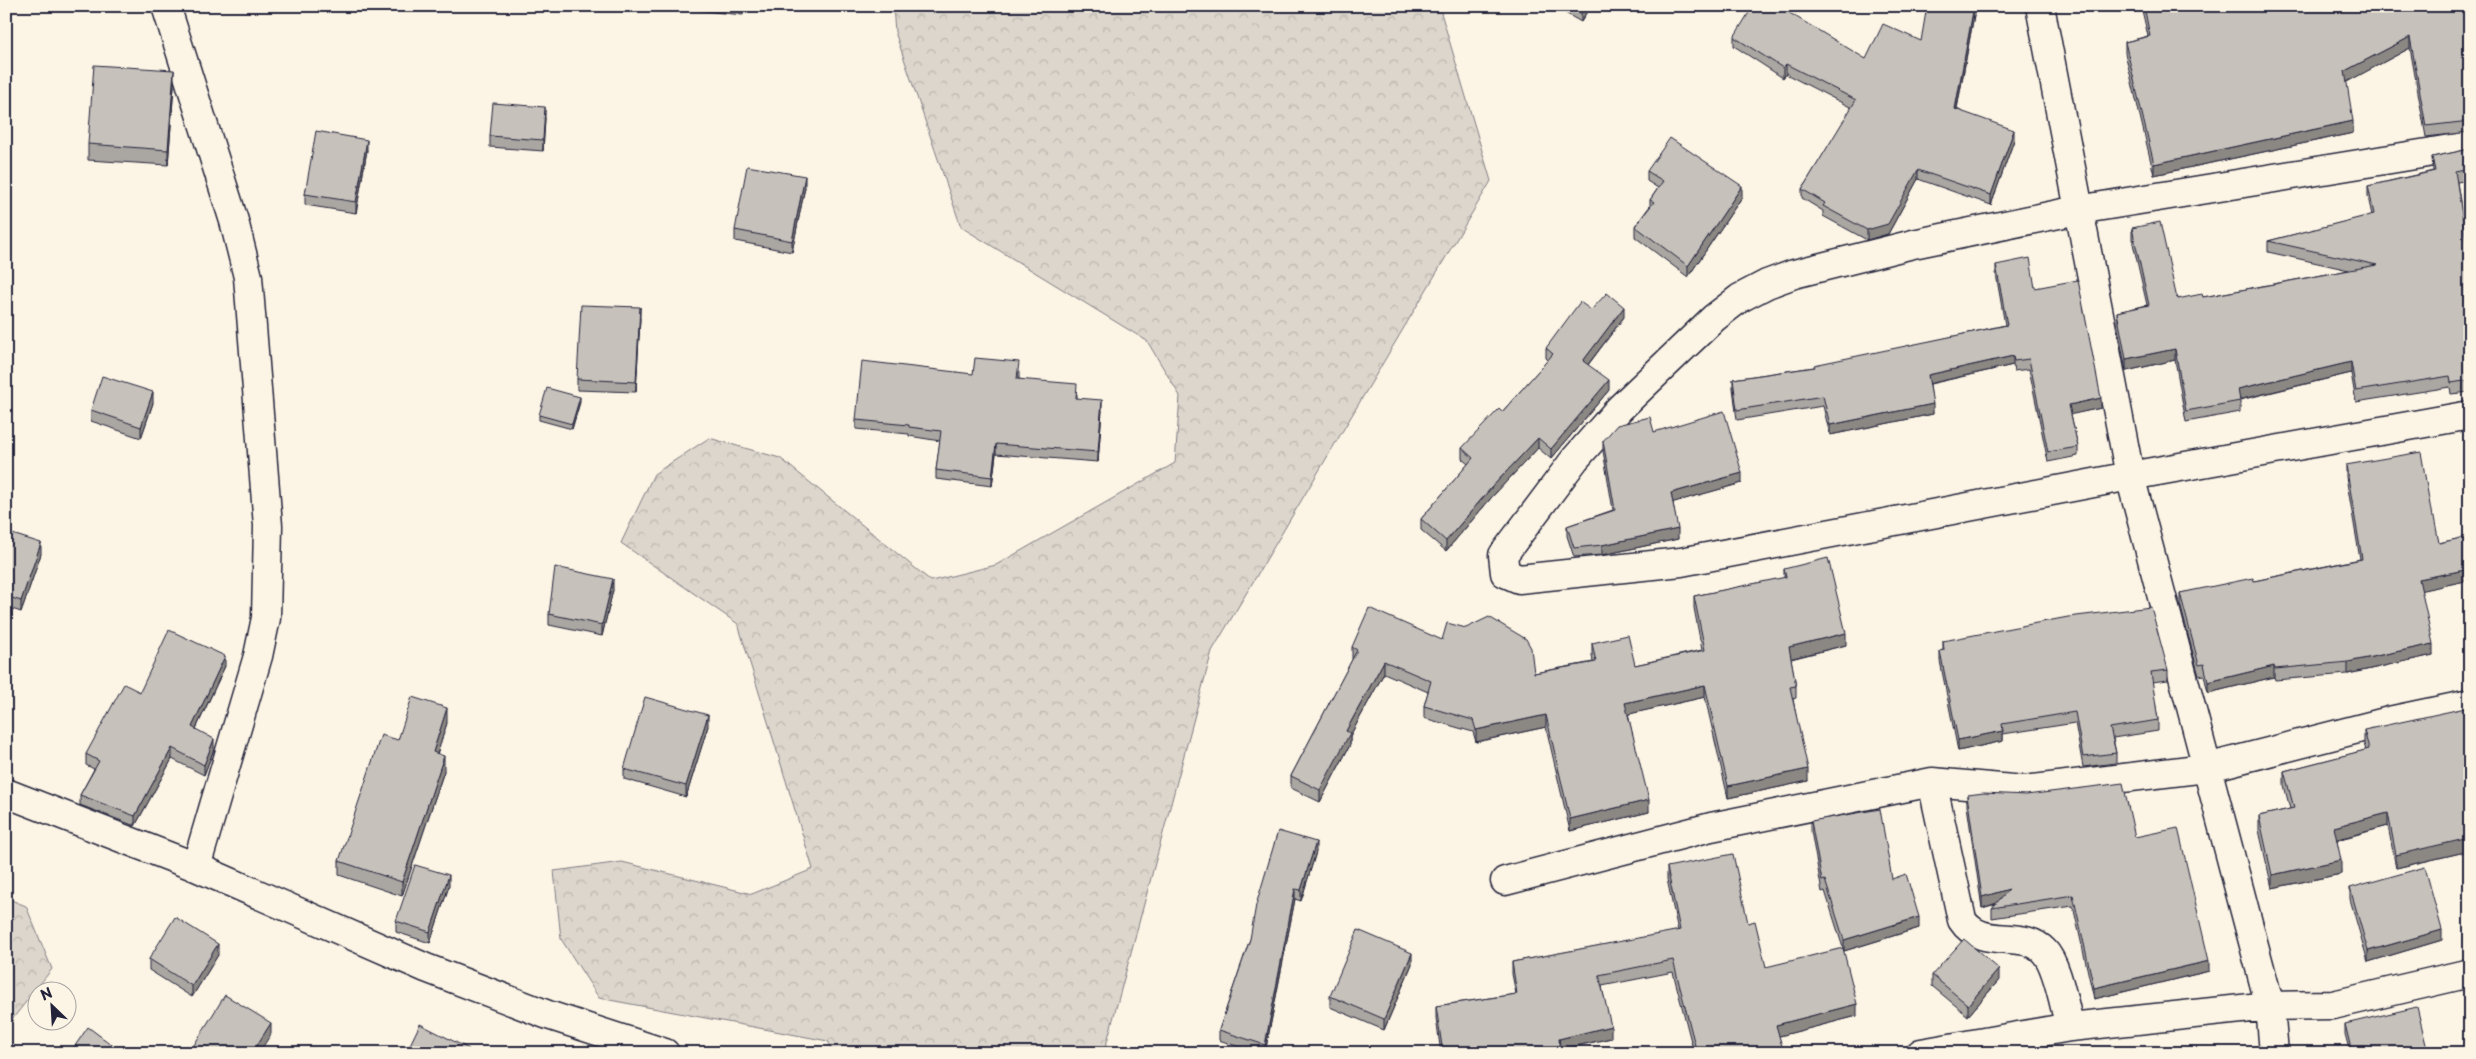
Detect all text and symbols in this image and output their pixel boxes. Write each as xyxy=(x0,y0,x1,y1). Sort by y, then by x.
north arrow xyxy=(28,982,78,1032)
text: N xyxy=(37,982,56,1006)

